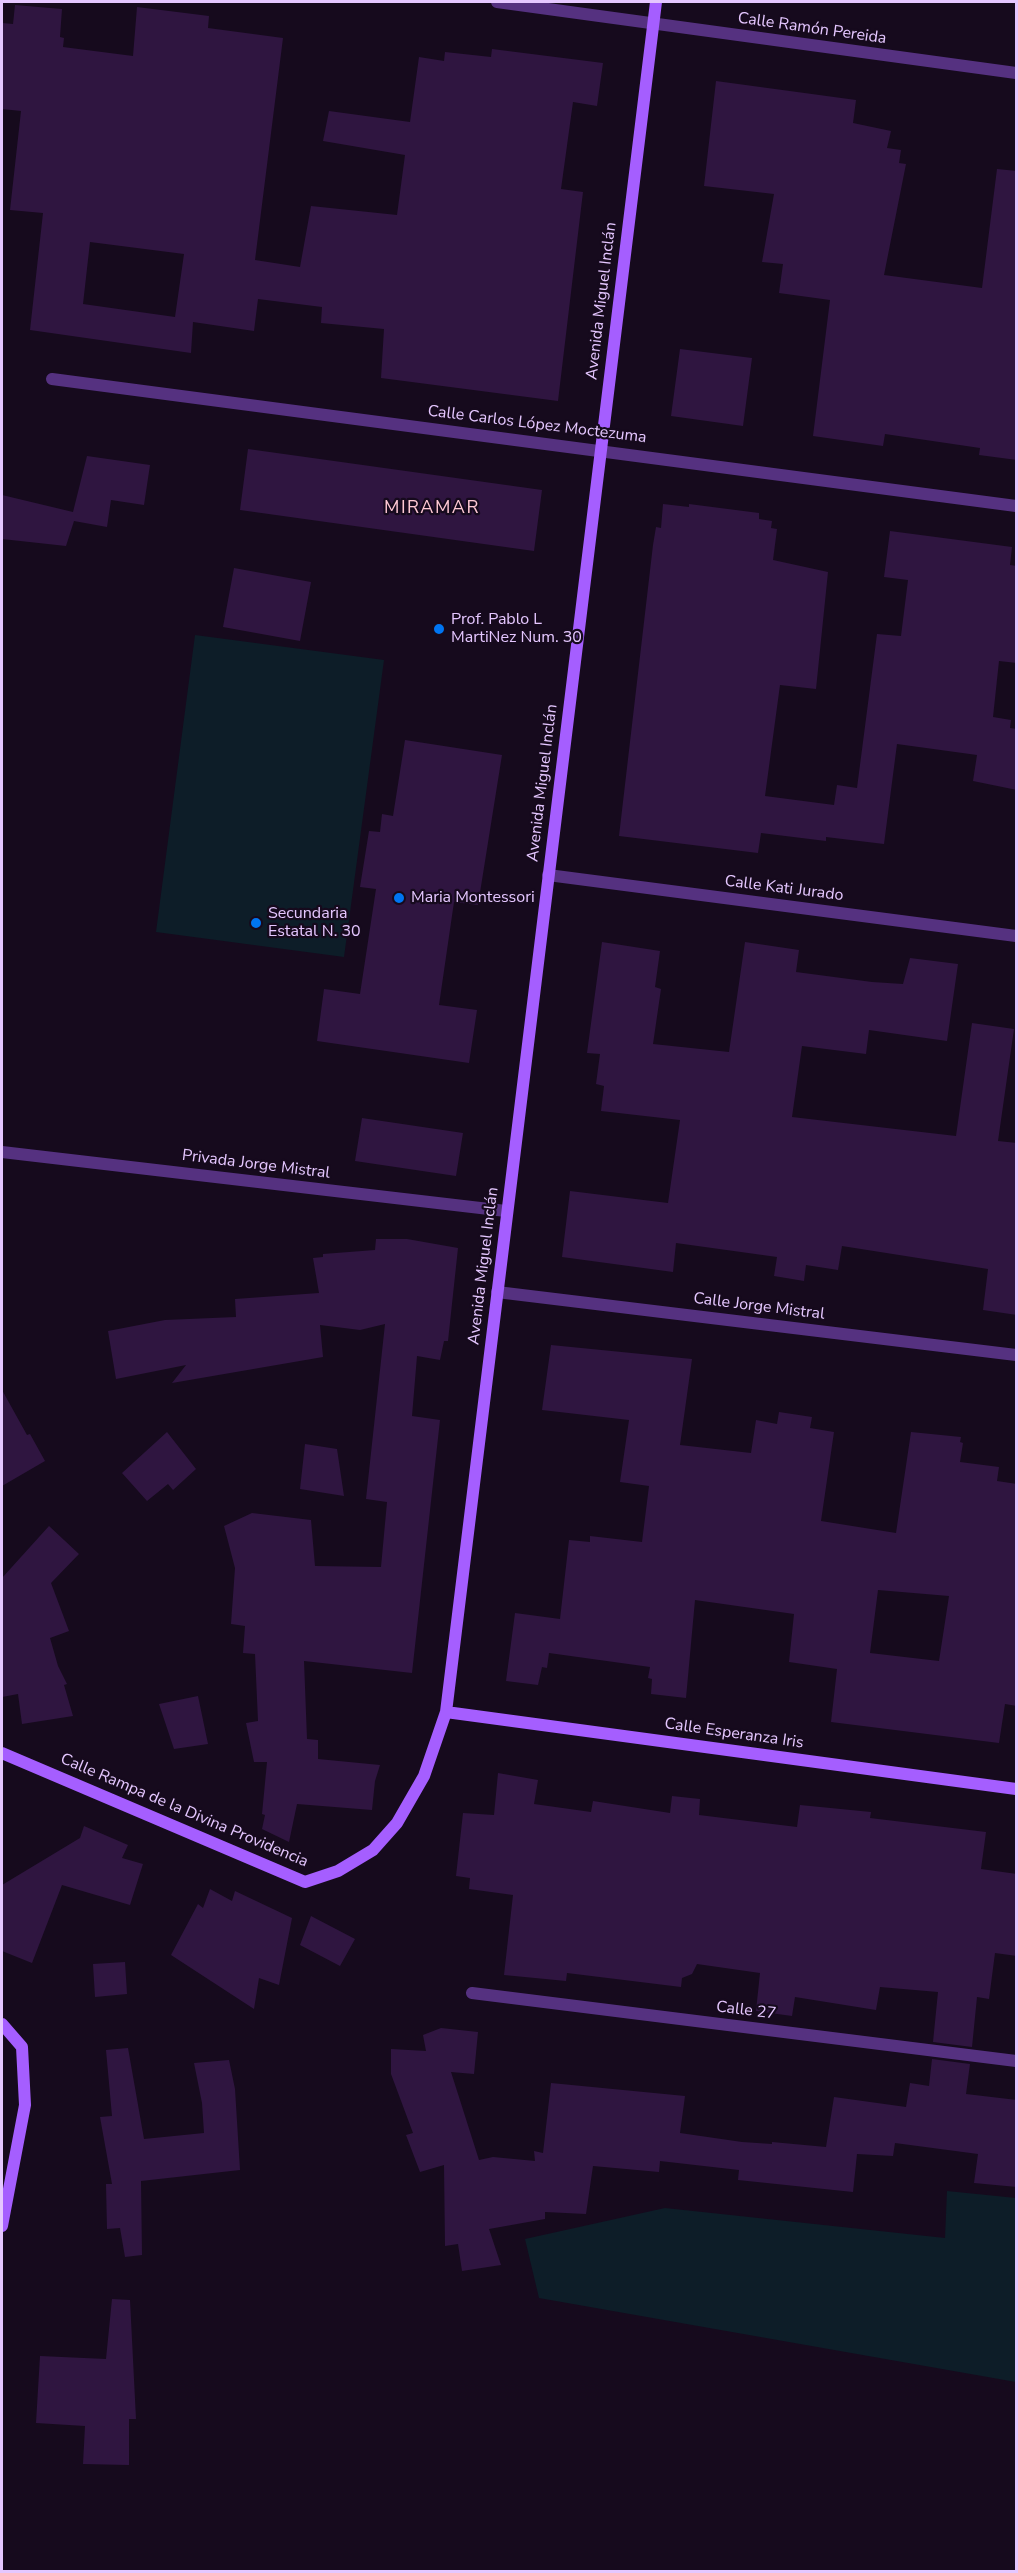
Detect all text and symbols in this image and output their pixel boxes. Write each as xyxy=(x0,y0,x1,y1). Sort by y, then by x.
street label: Calle Ramón Pereida xyxy=(736,9,888,49)
street label: Avenida Miguel Inclán xyxy=(583,221,621,381)
street label: Calle Carlos López Moctezuma xyxy=(426,402,648,448)
district label: MIRAMAR xyxy=(384,498,480,520)
place label: Prof. Pablo L MartiNez Num. 30 xyxy=(451,610,582,648)
marker: Prof. Pablo L MartiNez Num. 30 xyxy=(432,622,446,636)
street label: Avenida Miguel Inclán xyxy=(524,703,562,863)
street label: Calle Kati Jurado xyxy=(724,872,844,906)
place label: Maria Montessori xyxy=(411,888,535,908)
marker: Maria Montessori xyxy=(392,891,406,905)
place label: Secundaria Estatal N. 30 xyxy=(268,904,361,942)
marker: Secundaria Estatal N. 30 xyxy=(249,916,263,930)
street label: Privada Jorge Mistral xyxy=(181,1146,331,1184)
street label: Avenida Miguel Inclán xyxy=(465,1186,503,1346)
street label: Calle Jorge Mistral xyxy=(692,1289,826,1325)
street label: Calle Esperanza Iris xyxy=(663,1715,805,1753)
street label: Calle Rampa de la Divina Providencia xyxy=(57,1750,311,1872)
street label: Calle 27 xyxy=(715,1998,777,2024)

